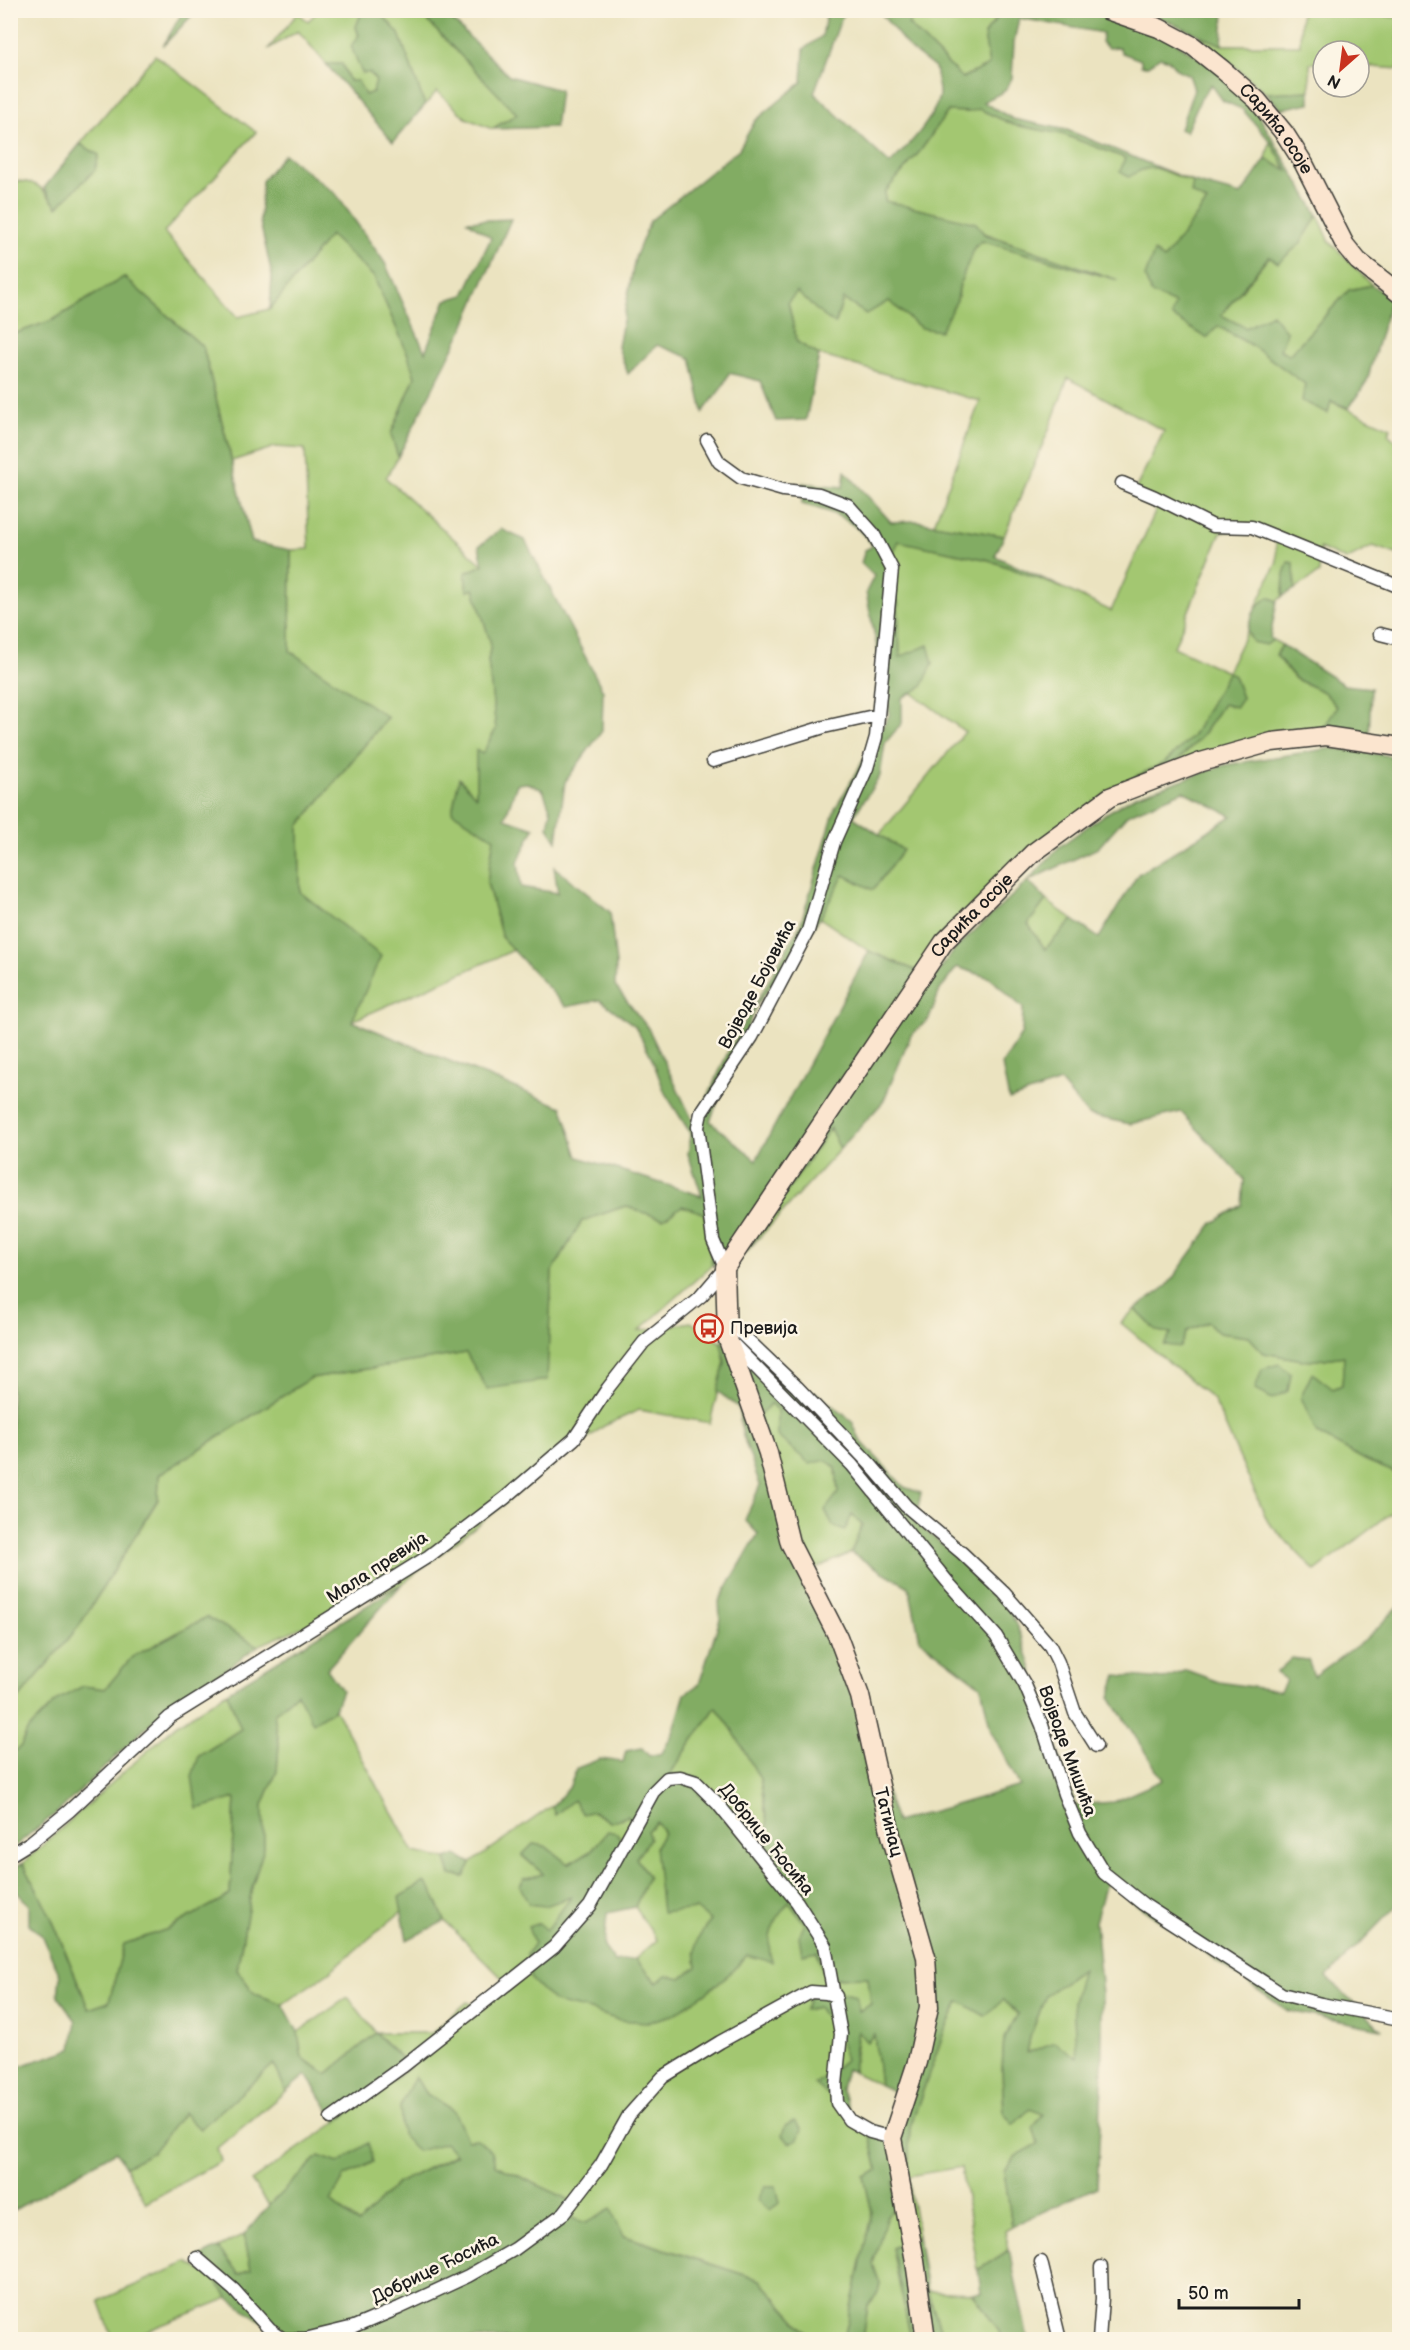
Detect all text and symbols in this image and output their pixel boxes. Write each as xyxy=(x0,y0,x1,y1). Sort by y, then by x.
north arrow xyxy=(1311,39,1371,99)
text: N xyxy=(1325,70,1344,92)
street label: Сарића осоје xyxy=(1235,79,1317,178)
street label: Сарића осоје xyxy=(927,869,1018,962)
street label: Војводе Бојовића xyxy=(714,916,801,1053)
bus stop icon: Превија xyxy=(693,1312,725,1344)
place label: Превија xyxy=(730,1318,798,1339)
street label: Мала превија xyxy=(323,1527,432,1608)
street label: Војводе Мишића xyxy=(1034,1683,1101,1820)
street label: Добрице Ћосића xyxy=(715,1779,819,1900)
street label: Татинац xyxy=(870,1785,907,1859)
street label: Добрице Ћосића xyxy=(368,2228,502,2308)
scale bar xyxy=(1179,2272,1299,2310)
text: 50 m xyxy=(1188,2283,1229,2304)

